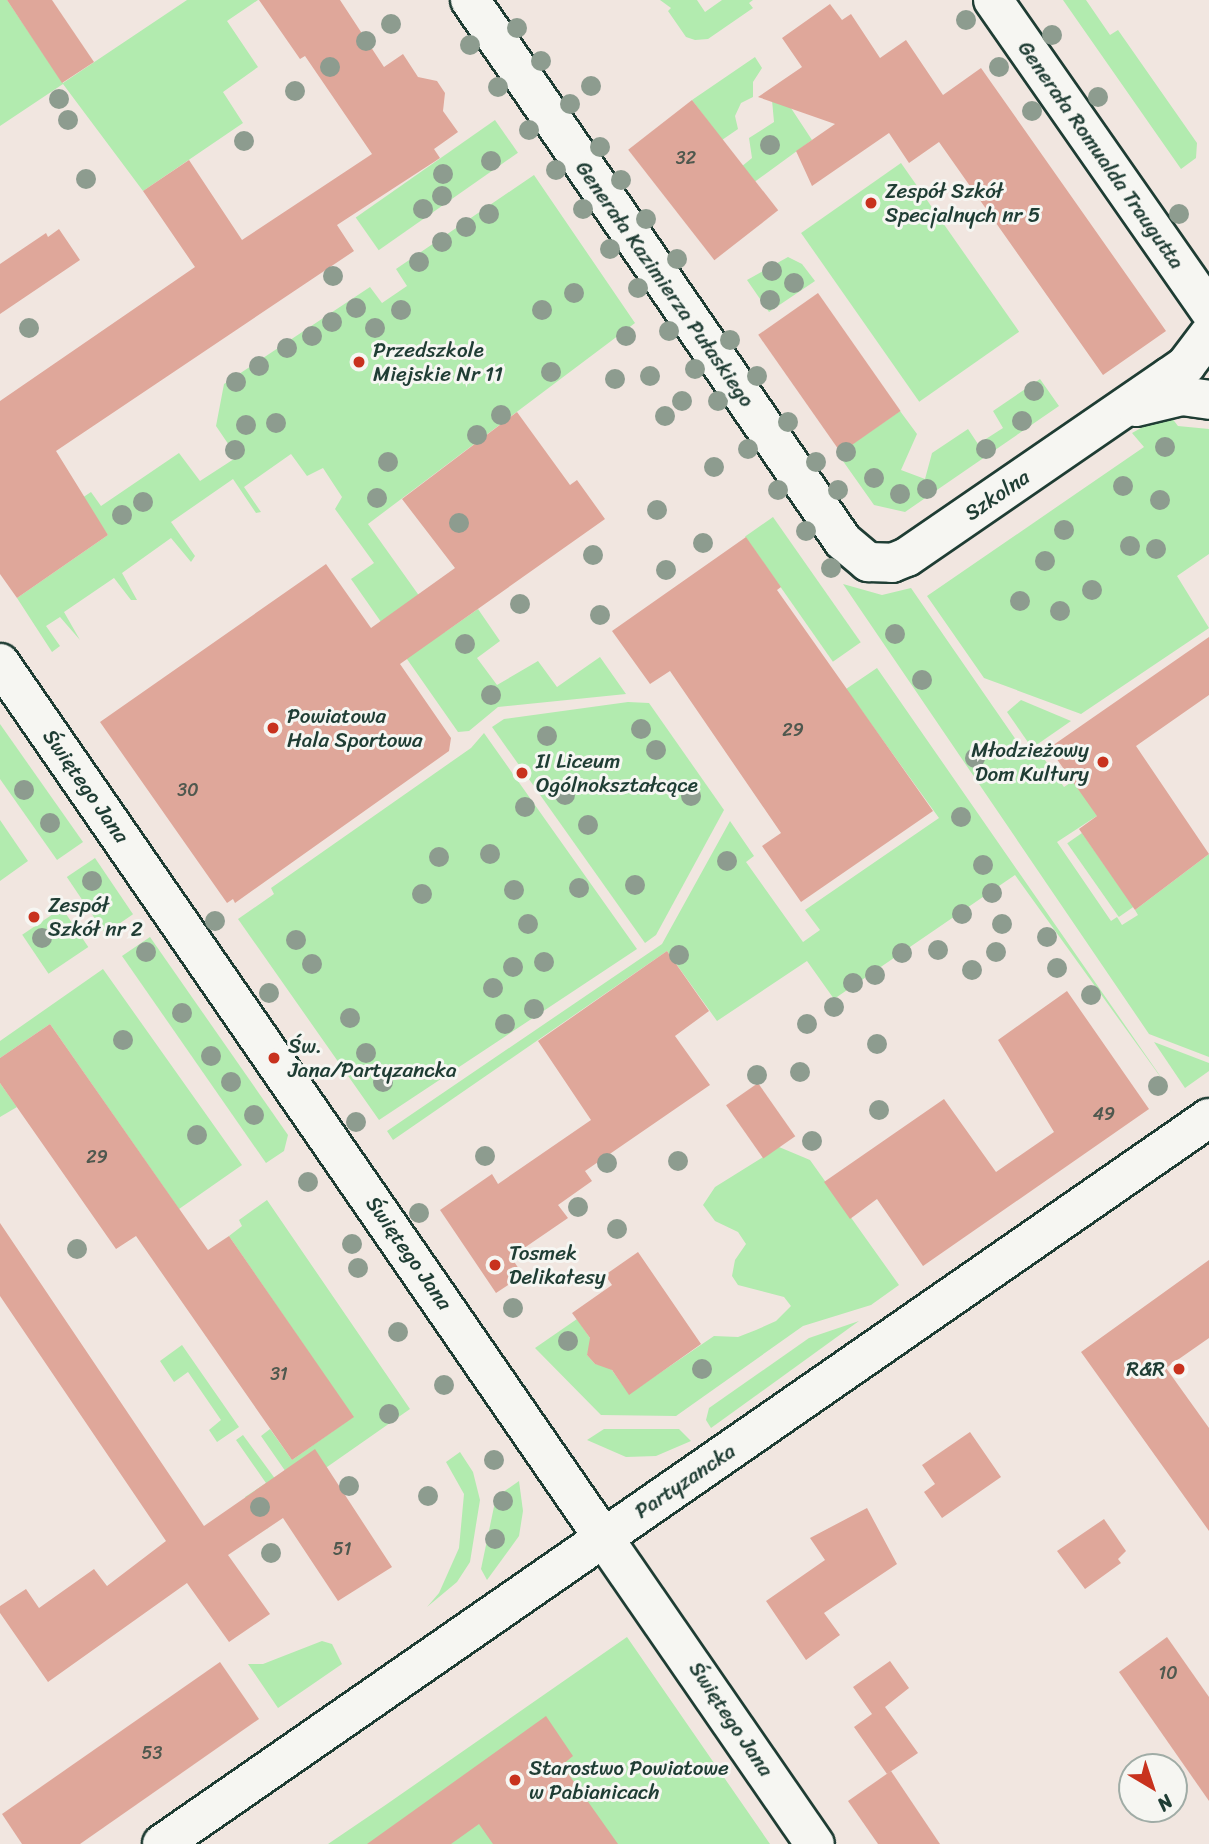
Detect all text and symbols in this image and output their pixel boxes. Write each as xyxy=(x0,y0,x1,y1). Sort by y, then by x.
street label: Generała Romualda Traugutta xyxy=(1013,36,1189,274)
house number: 32 xyxy=(676,147,696,169)
street label: Generała Kazimierza Pułaskiego xyxy=(570,156,760,412)
place label: Zespół Szkół Specjalnych nr 5 xyxy=(885,178,1040,228)
marker: Zespół Szkół Specjalnych nr 5 xyxy=(863,195,879,211)
place label: Przedszkole Miejskie Nr 11 xyxy=(373,337,503,387)
marker: Przedszkole Miejskie Nr 11 xyxy=(351,354,367,370)
street label: Szkolna xyxy=(960,464,1034,526)
place label: Powiatowa Hala Sportowa xyxy=(287,703,422,753)
house number: 29 xyxy=(782,719,804,741)
marker: Powiatowa Hala Sportowa xyxy=(265,720,281,736)
street label: Świętego Jana xyxy=(38,724,134,848)
place label: Młodzieżowy Dom Kultury xyxy=(971,737,1089,787)
place label: II Liceum Ogólnokształcące xyxy=(536,748,698,798)
marker: Młodzieżowy Dom Kultury xyxy=(1095,754,1111,770)
marker: II Liceum Ogólnokształcące xyxy=(514,765,530,781)
house number: 30 xyxy=(177,779,199,801)
place label: Zespół Szkół nr 2 xyxy=(48,892,143,942)
marker: Zespół Szkół nr 2 xyxy=(26,909,42,925)
place label: Św. Jana/Partyzancka xyxy=(288,1033,457,1083)
marker: Św. Jana/Partyzancka xyxy=(266,1050,282,1066)
house number: 49 xyxy=(1093,1103,1115,1125)
house number: 29 xyxy=(86,1146,108,1168)
street label: Świętego Jana xyxy=(361,1191,457,1315)
place label: Tosmek Delikatesy xyxy=(509,1240,606,1290)
marker: Tosmek Delikatesy xyxy=(487,1257,503,1273)
place label: R&R xyxy=(1126,1356,1165,1382)
marker: R&R xyxy=(1171,1361,1187,1377)
house number: 31 xyxy=(270,1363,288,1385)
street label: Partyzancka xyxy=(630,1438,740,1524)
house number: 51 xyxy=(333,1538,351,1560)
street label: Świętego Jana xyxy=(683,1657,779,1781)
house number: 10 xyxy=(1158,1662,1178,1684)
house number: 53 xyxy=(142,1742,162,1764)
north arrow xyxy=(1118,1753,1188,1823)
place label: Starostwo Powiatowe w Pabianicach xyxy=(529,1755,729,1805)
marker: Starostwo Powiatowe w Pabianicach xyxy=(507,1772,523,1788)
text: N xyxy=(1150,1786,1181,1820)

